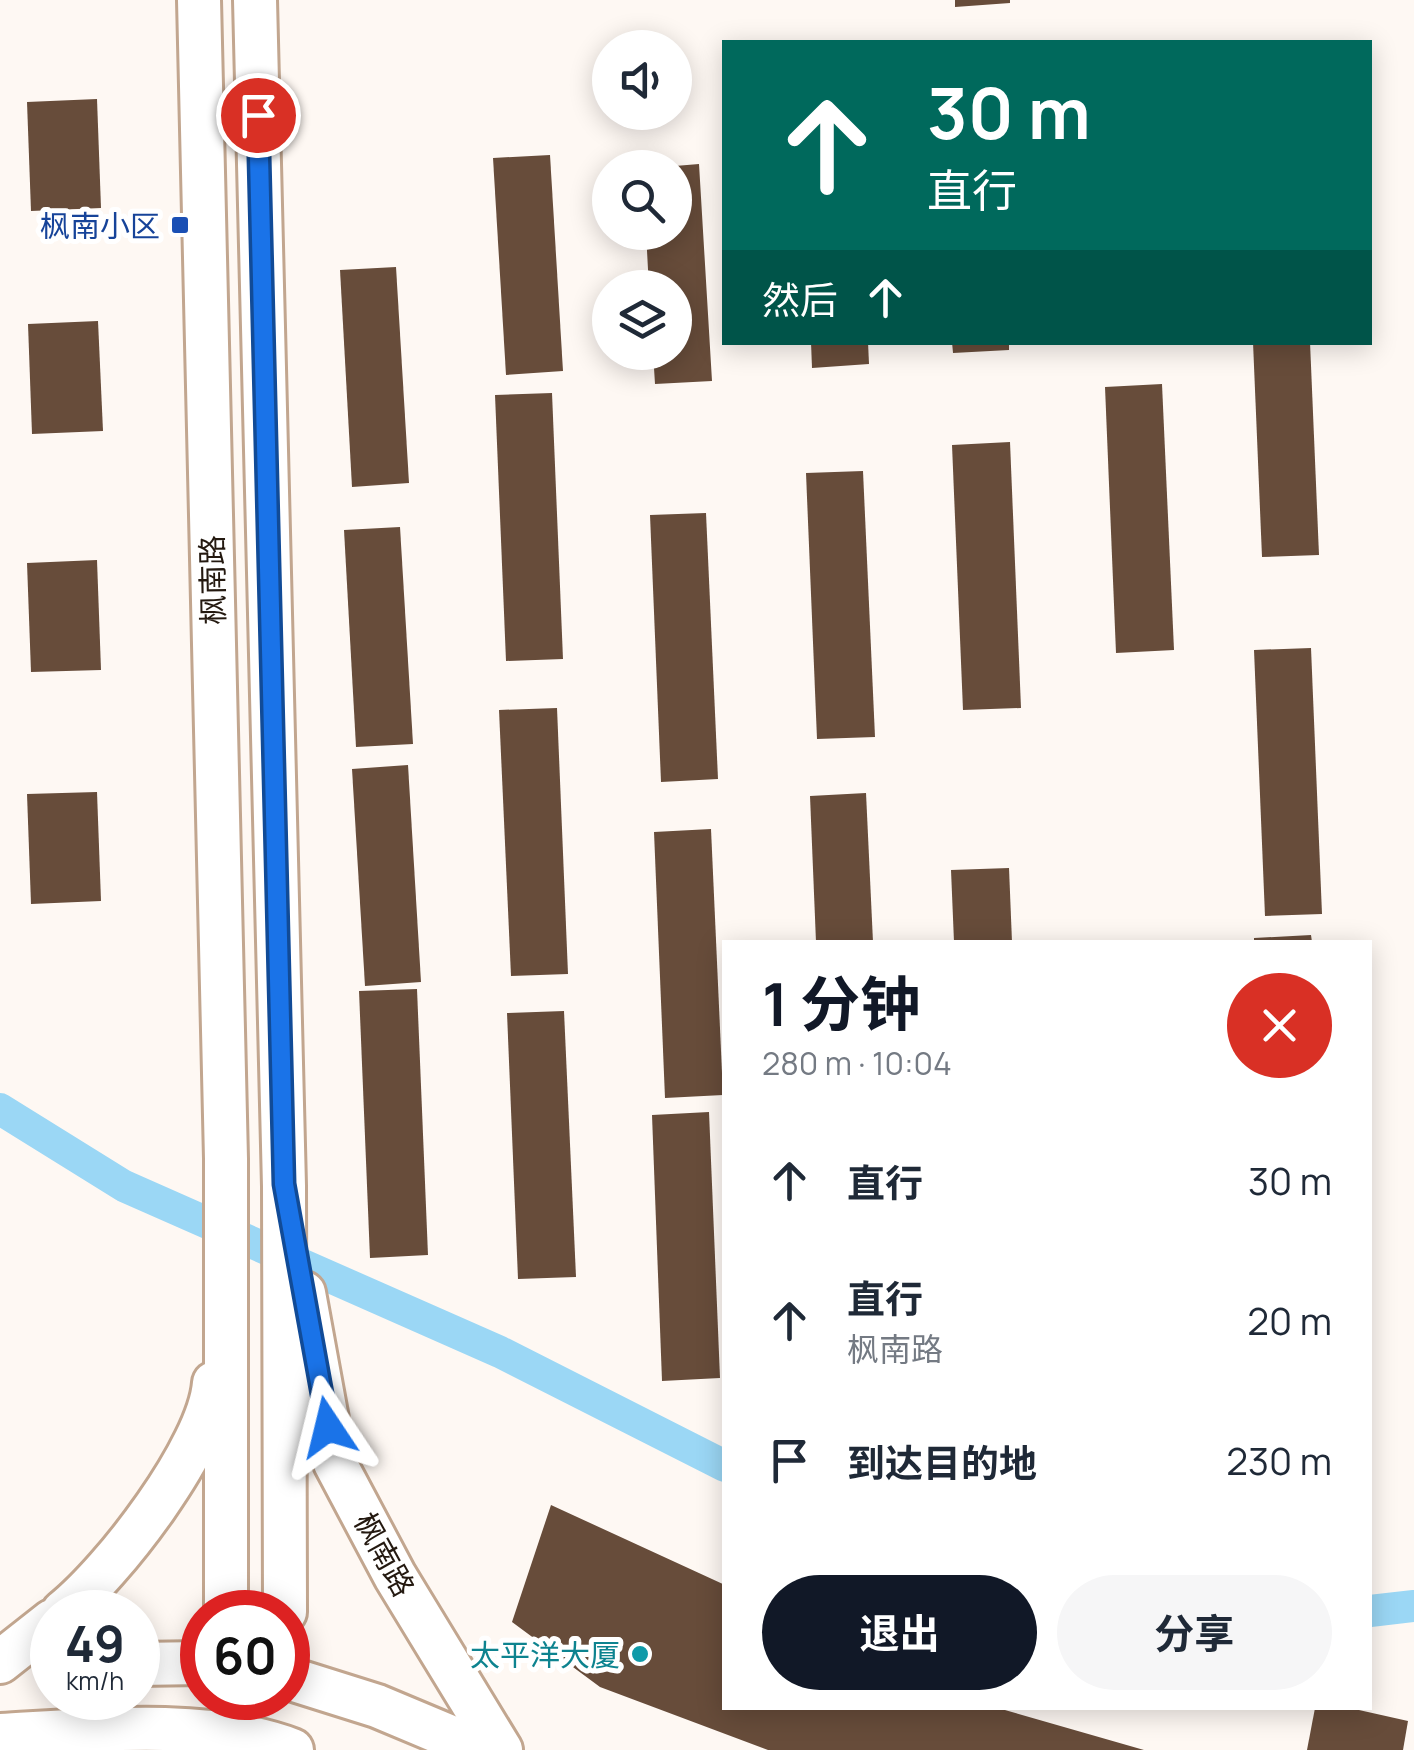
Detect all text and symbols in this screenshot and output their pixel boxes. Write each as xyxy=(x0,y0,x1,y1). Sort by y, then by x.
map controls xyxy=(592,30,692,370)
button: sound xyxy=(592,30,692,130)
text: 30 m xyxy=(927,64,1091,160)
pin xyxy=(216,73,301,158)
icon: ahead xyxy=(762,80,892,210)
icon: arrive xyxy=(231,88,286,143)
button: search xyxy=(592,150,692,250)
text: 直行 xyxy=(927,159,1017,221)
place label: 枫南小区 xyxy=(40,205,160,246)
marker: 枫南小区 xyxy=(169,214,191,236)
button: layers xyxy=(592,270,692,370)
icon: ahead xyxy=(858,270,913,325)
text: 然后 xyxy=(762,273,838,325)
street label: 枫南路 xyxy=(191,535,233,625)
text: 1 分钟 xyxy=(762,962,920,1044)
button: close xyxy=(1227,973,1332,1078)
text: 280 m · 10:04 xyxy=(762,1041,952,1085)
icon: ahead xyxy=(762,1153,817,1208)
text: 30 m xyxy=(1248,1154,1332,1206)
text: 直行 xyxy=(847,1156,923,1208)
text: 直行 xyxy=(847,1272,923,1324)
icon: ahead xyxy=(762,1293,817,1348)
text: 20 m xyxy=(1247,1294,1332,1346)
text: 枫南路 xyxy=(847,1327,943,1371)
position arrow xyxy=(276,1375,380,1479)
icon: arrive xyxy=(762,1433,817,1488)
text: 230 m xyxy=(1226,1434,1332,1486)
text: 到达目的地 xyxy=(847,1436,1037,1488)
street label: 枫南路 xyxy=(345,1505,425,1603)
button: 退出 xyxy=(762,1575,1037,1690)
button: 分享 xyxy=(1057,1575,1332,1690)
speed limit sign: 60 xyxy=(180,1590,310,1720)
text: 49 xyxy=(65,1609,125,1677)
place label: 太平洋大厦 xyxy=(470,1634,620,1675)
marker: 太平洋大厦 xyxy=(629,1643,651,1665)
text: km/h xyxy=(66,1663,124,1698)

